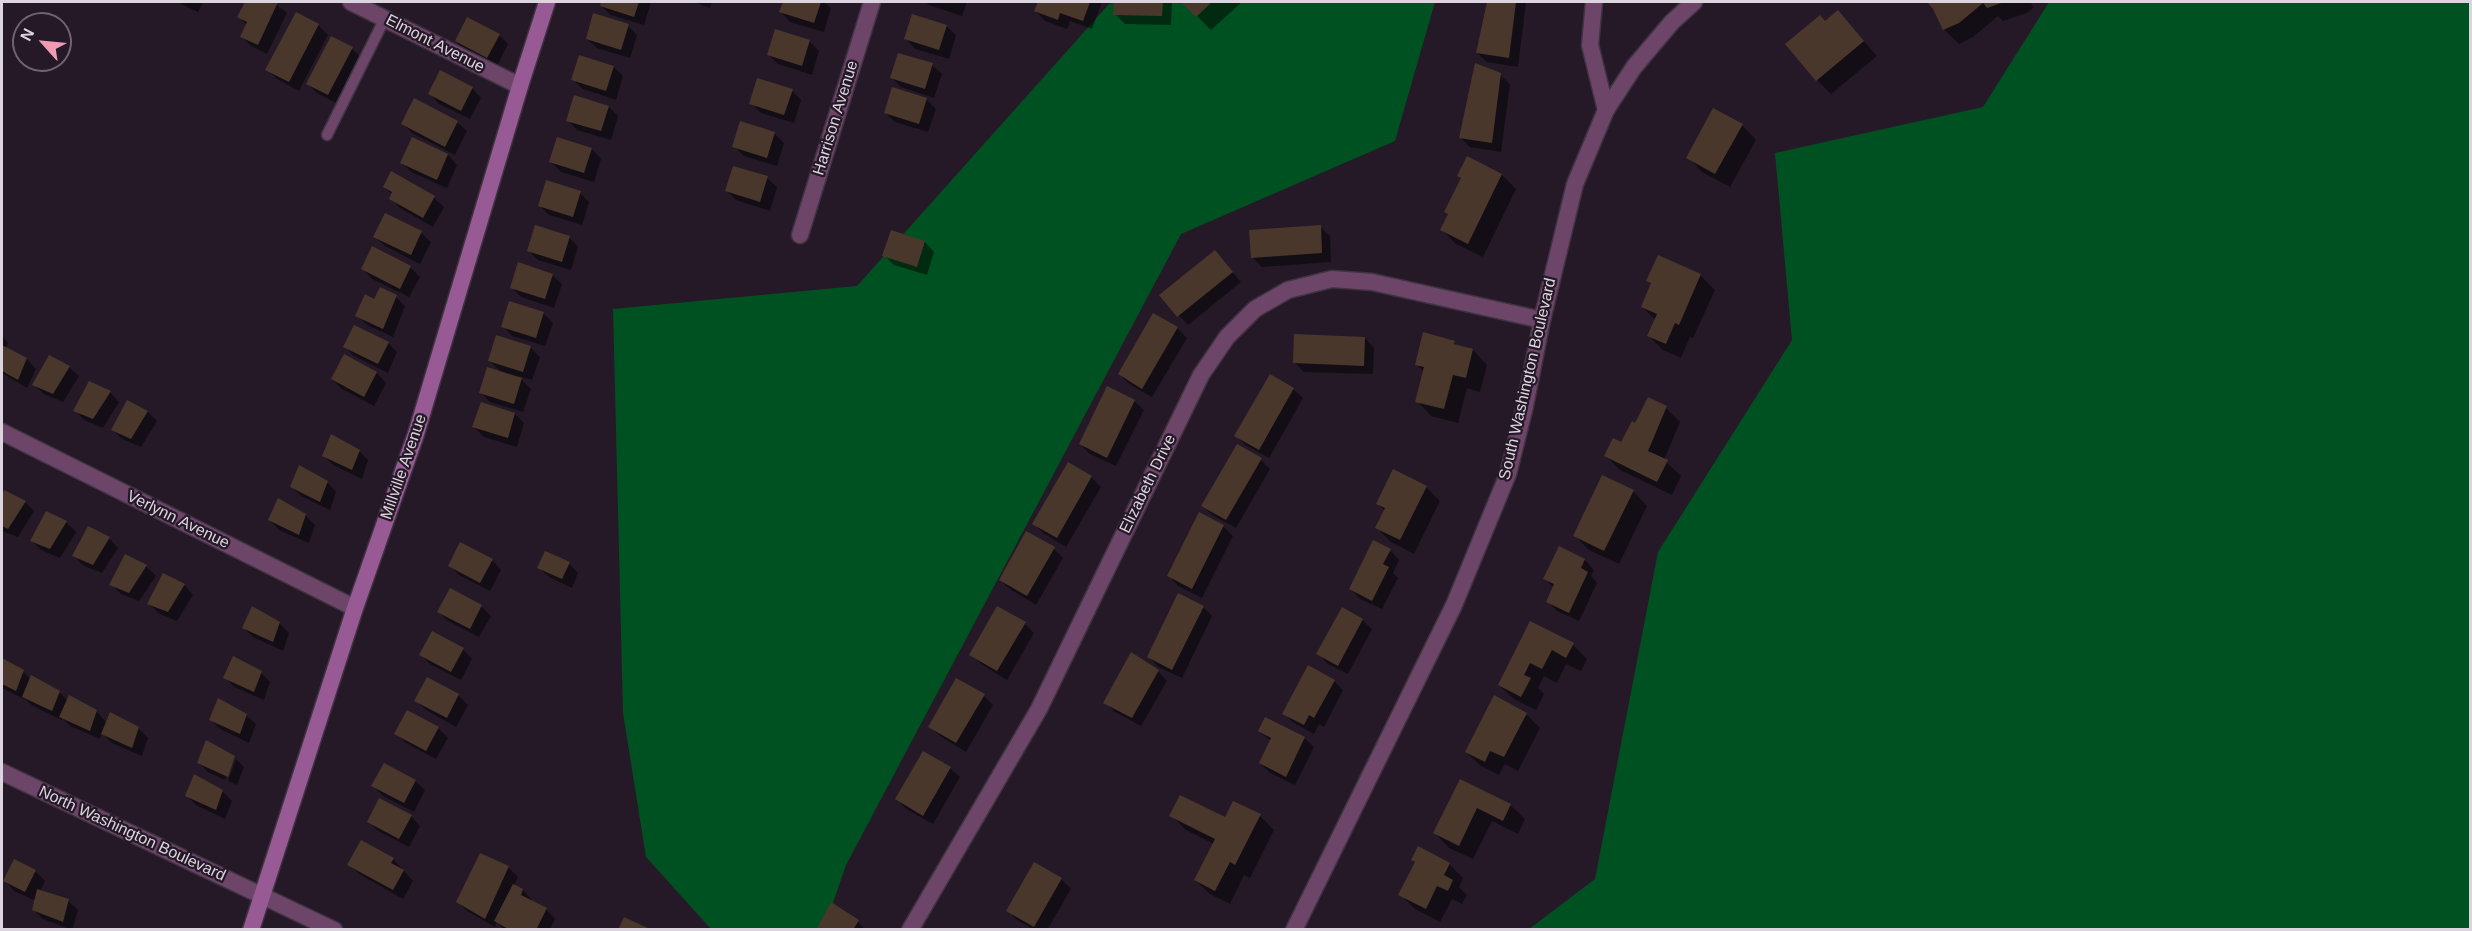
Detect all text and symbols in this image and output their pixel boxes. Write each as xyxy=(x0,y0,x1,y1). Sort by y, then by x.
street label: Elmont Avenue xyxy=(382,11,488,77)
north arrow xyxy=(12,12,72,72)
text: N xyxy=(17,25,37,44)
street label: Harrison Avenue xyxy=(809,58,863,178)
street label: South Washington Boulevard xyxy=(1495,276,1561,482)
street label: Millville Avenue xyxy=(377,412,431,522)
street label: Elizabeth Drive xyxy=(1116,431,1180,537)
street label: Verlynn Avenue xyxy=(124,487,232,553)
street label: North Washington Boulevard xyxy=(36,782,228,886)

